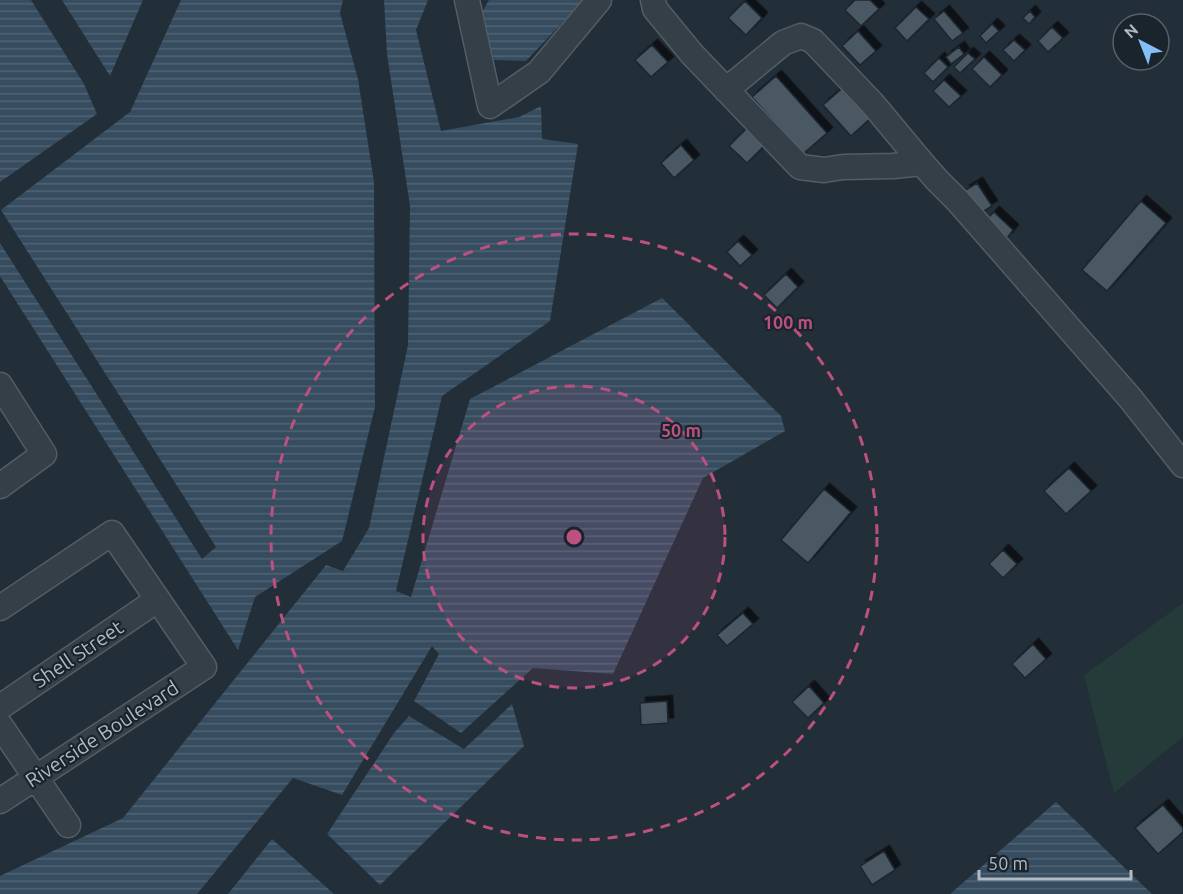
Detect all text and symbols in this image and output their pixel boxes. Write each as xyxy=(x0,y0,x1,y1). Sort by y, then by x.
north arrow xyxy=(1111,12,1171,72)
text: N xyxy=(1121,20,1141,42)
text: 100 m xyxy=(763,312,813,332)
text: 50 m xyxy=(661,420,701,440)
centre of rings xyxy=(564,527,584,547)
street label: Shell Street xyxy=(28,615,127,692)
street label: Riverside Boulevard xyxy=(21,675,183,792)
scale bar xyxy=(979,843,1130,881)
text: 50 m xyxy=(988,853,1028,873)

